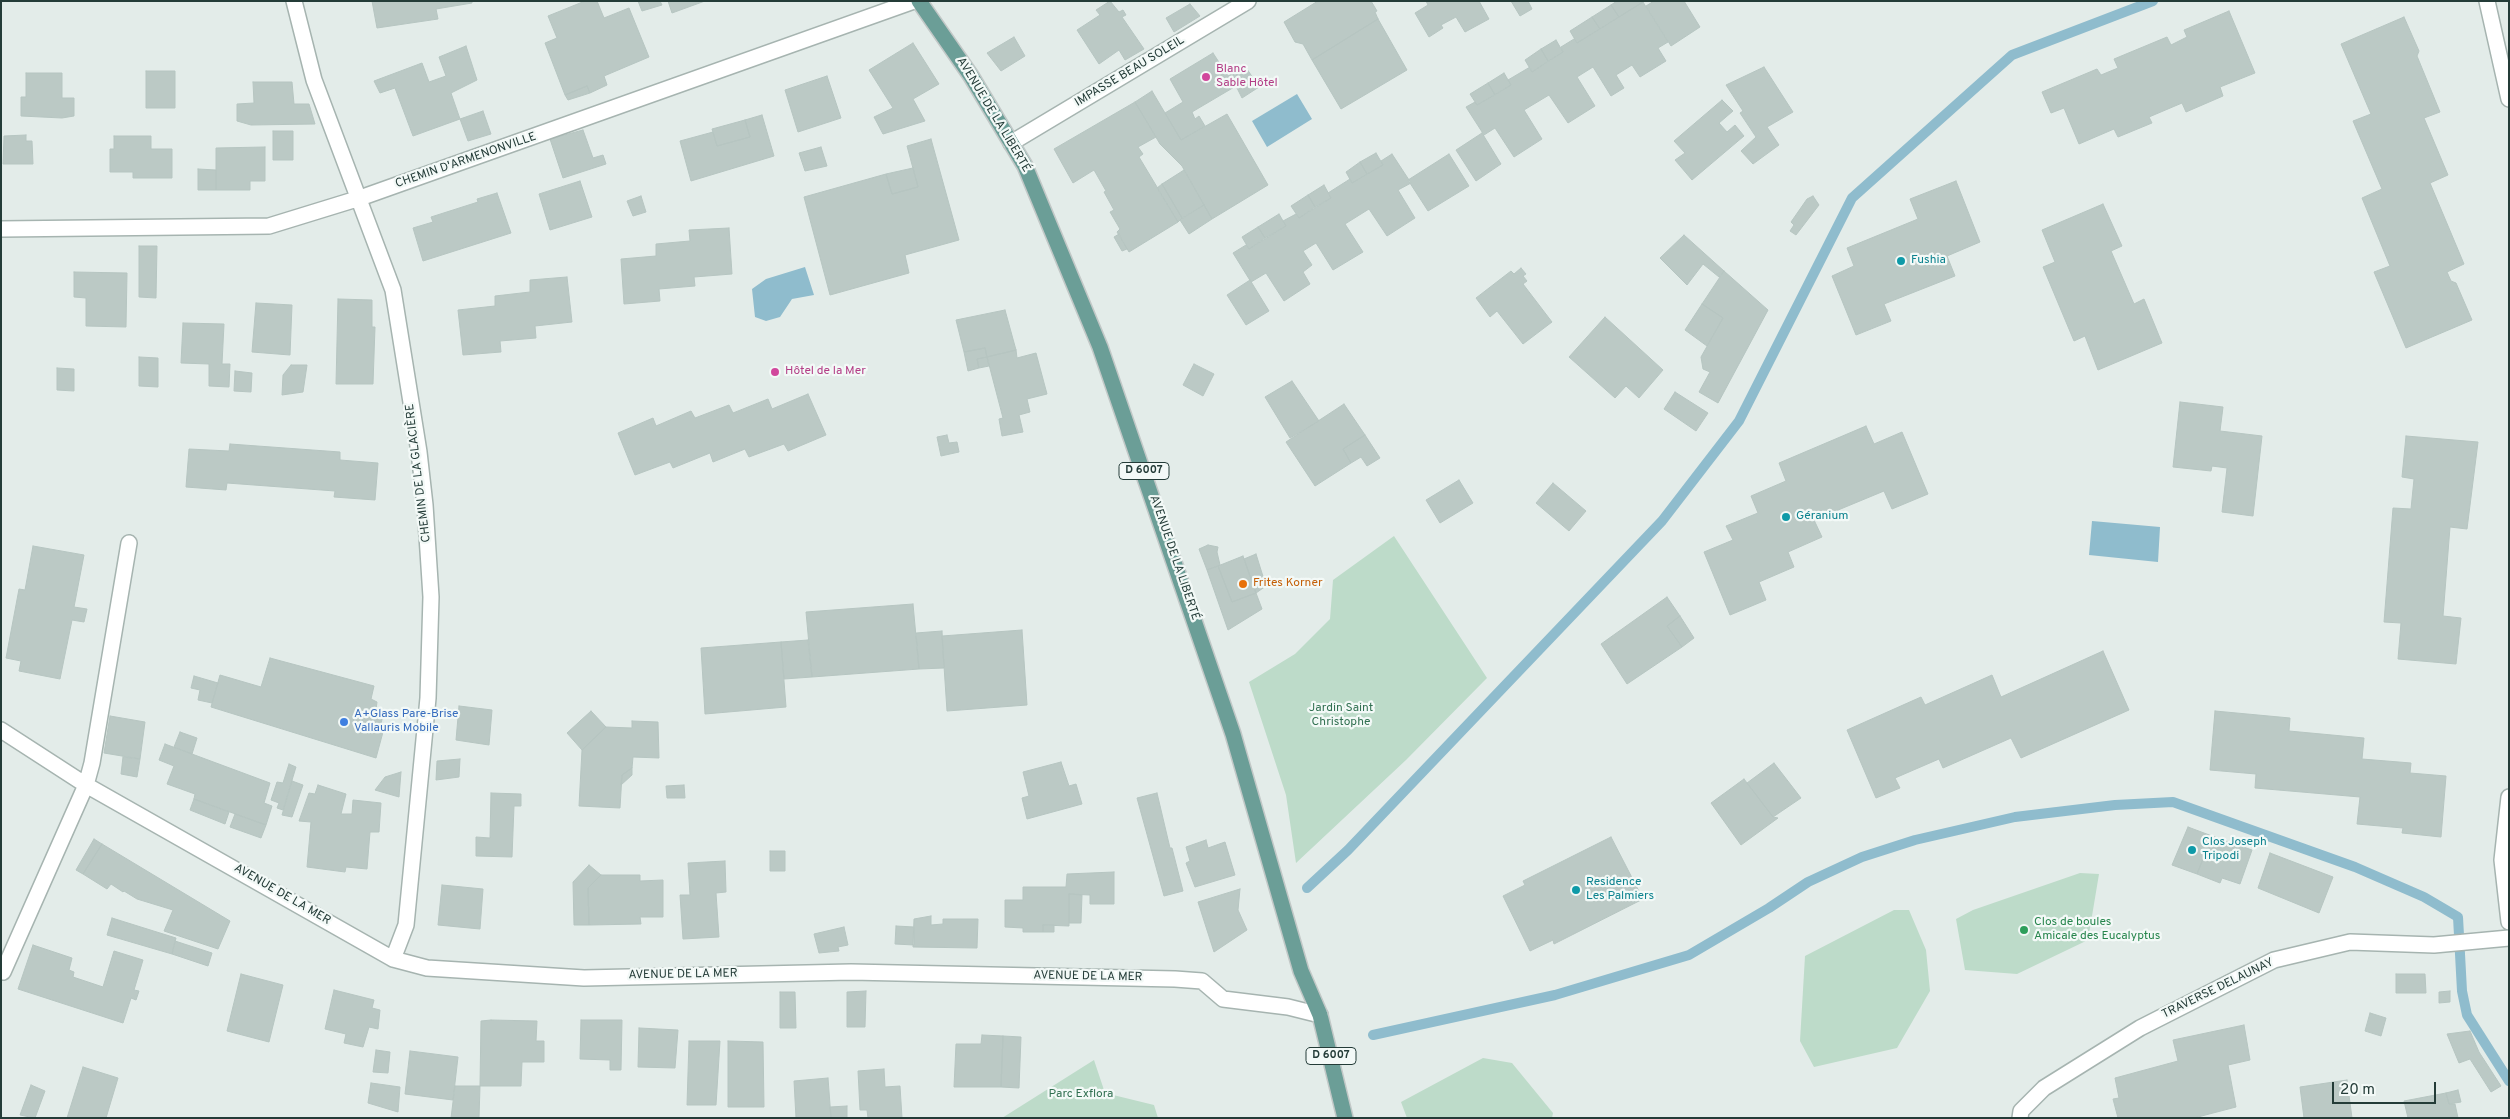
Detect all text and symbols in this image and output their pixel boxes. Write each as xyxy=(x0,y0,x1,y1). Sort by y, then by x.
street label: IMPASSE BEAU SOLEIL xyxy=(1073,34,1187,110)
street label: AVENUE DE LA LIBERTÉ xyxy=(953,55,1033,175)
place label: Blanc Sable Hôtel xyxy=(1216,63,1278,91)
marker: Blanc Sable Hôtel xyxy=(1200,71,1212,83)
street label: CHEMIN D'ARMENONVILLE xyxy=(394,130,538,192)
place label: Fushia xyxy=(1911,254,1946,268)
marker: Fushia xyxy=(1895,255,1907,267)
place label: Hôtel de la Mer xyxy=(785,365,866,379)
marker: Hôtel de la Mer xyxy=(769,366,781,378)
street label: CHEMIN DE LA GLACIÈRE xyxy=(403,403,435,543)
road number: D 6007 xyxy=(1119,462,1169,480)
street label: AVENUE DE LA LIBERTÉ xyxy=(1146,494,1202,622)
place label: Géranium xyxy=(1796,510,1848,524)
marker: Géranium xyxy=(1780,511,1792,523)
place label: Frites Korner xyxy=(1253,577,1323,591)
marker: Frites Korner xyxy=(1237,578,1249,590)
park label: Jardin Saint Christophe xyxy=(1309,702,1373,730)
place label: A+Glass Pare-Brise Vallauris Mobile xyxy=(354,708,459,736)
marker: A+Glass Pare-Brise Vallauris Mobile xyxy=(338,716,350,728)
place label: Clos Joseph Tripodi xyxy=(2202,836,2267,864)
marker: Clos Joseph Tripodi xyxy=(2186,844,2198,856)
street label: AVENUE DE LA MER xyxy=(231,861,333,929)
place label: Residence Les Palmiers xyxy=(1586,876,1654,904)
marker: Residence Les Palmiers xyxy=(1570,884,1582,896)
place label: Clos de boules Amicale des Eucalyptus xyxy=(2034,916,2160,944)
marker: Clos de boules Amicale des Eucalyptus xyxy=(2018,924,2030,936)
street label: TRAVERSE DELAUNAY xyxy=(2160,956,2276,1022)
street label: AVENUE DE LA MER xyxy=(628,967,738,983)
street label: AVENUE DE LA MER xyxy=(1033,969,1143,985)
road number: D 6007 xyxy=(1306,1048,1356,1064)
scale bar xyxy=(2335,1072,2439,1104)
text: 20 m xyxy=(2340,1081,2375,1100)
park label: Parc Exflora xyxy=(1049,1088,1113,1102)

